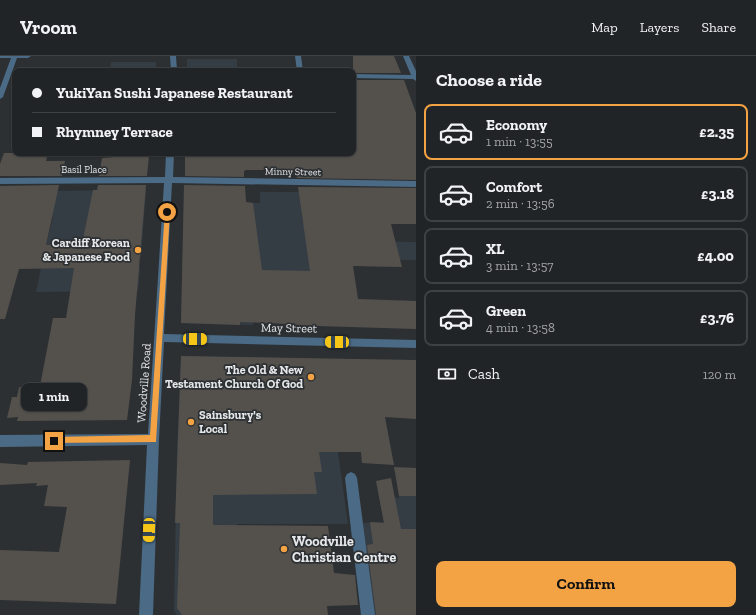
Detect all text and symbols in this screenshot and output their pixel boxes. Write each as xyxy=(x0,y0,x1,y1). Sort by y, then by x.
text: Vroom xyxy=(20,16,77,39)
text: Map xyxy=(591,19,618,36)
text: Layers xyxy=(640,19,679,36)
text: Share xyxy=(701,19,736,36)
text: Choose a ride xyxy=(436,69,542,91)
text: YukiYan Sushi Japanese Restaurant xyxy=(56,84,293,102)
icon: car xyxy=(438,114,474,150)
text: Economy xyxy=(486,116,547,134)
text: Rhymney Terrace xyxy=(56,123,173,141)
text: £2.35 xyxy=(699,123,734,141)
text: 1 min · 13:55 xyxy=(486,134,553,149)
street label: Basil Place xyxy=(61,164,107,176)
street label: Minny Street xyxy=(265,166,322,178)
icon: car xyxy=(438,176,474,212)
text: Comfort xyxy=(486,178,542,196)
text: £3.18 xyxy=(701,185,734,203)
text: 2 min · 13:56 xyxy=(486,196,555,211)
route start xyxy=(158,203,176,221)
place label: Cardiff Korean & Japanese Food xyxy=(43,236,130,264)
icon: car xyxy=(438,238,474,274)
text: XL xyxy=(486,240,504,258)
marker: Cardiff Korean & Japanese Food xyxy=(133,245,143,255)
text: £4.00 xyxy=(697,247,734,265)
text: 3 min · 13:57 xyxy=(486,258,553,273)
icon: car xyxy=(438,300,474,336)
text: Green xyxy=(486,302,526,320)
text: £3.76 xyxy=(700,309,734,327)
text: 4 min · 13:58 xyxy=(486,320,555,335)
street label: May Street xyxy=(261,321,318,335)
car xyxy=(183,333,207,345)
car xyxy=(325,336,349,348)
street label: Woodville Road xyxy=(134,342,154,423)
place label: The Old & New Testament Church Of God xyxy=(165,363,304,391)
icon: cash xyxy=(436,363,458,385)
text: Cash xyxy=(468,365,500,383)
text: 120 m xyxy=(703,367,736,382)
marker: The Old & New Testament Church Of God xyxy=(306,372,316,382)
callout: 1 min xyxy=(21,383,87,411)
text: 1 min xyxy=(39,389,69,404)
place label: Sainsbury's Local xyxy=(199,408,262,436)
marker: Sainsbury's Local xyxy=(186,417,196,427)
route end xyxy=(45,432,63,450)
car xyxy=(143,518,155,542)
place label: Woodville Christian Centre xyxy=(292,533,397,566)
marker: Woodville Christian Centre xyxy=(279,544,289,554)
button: Confirm xyxy=(436,561,736,607)

